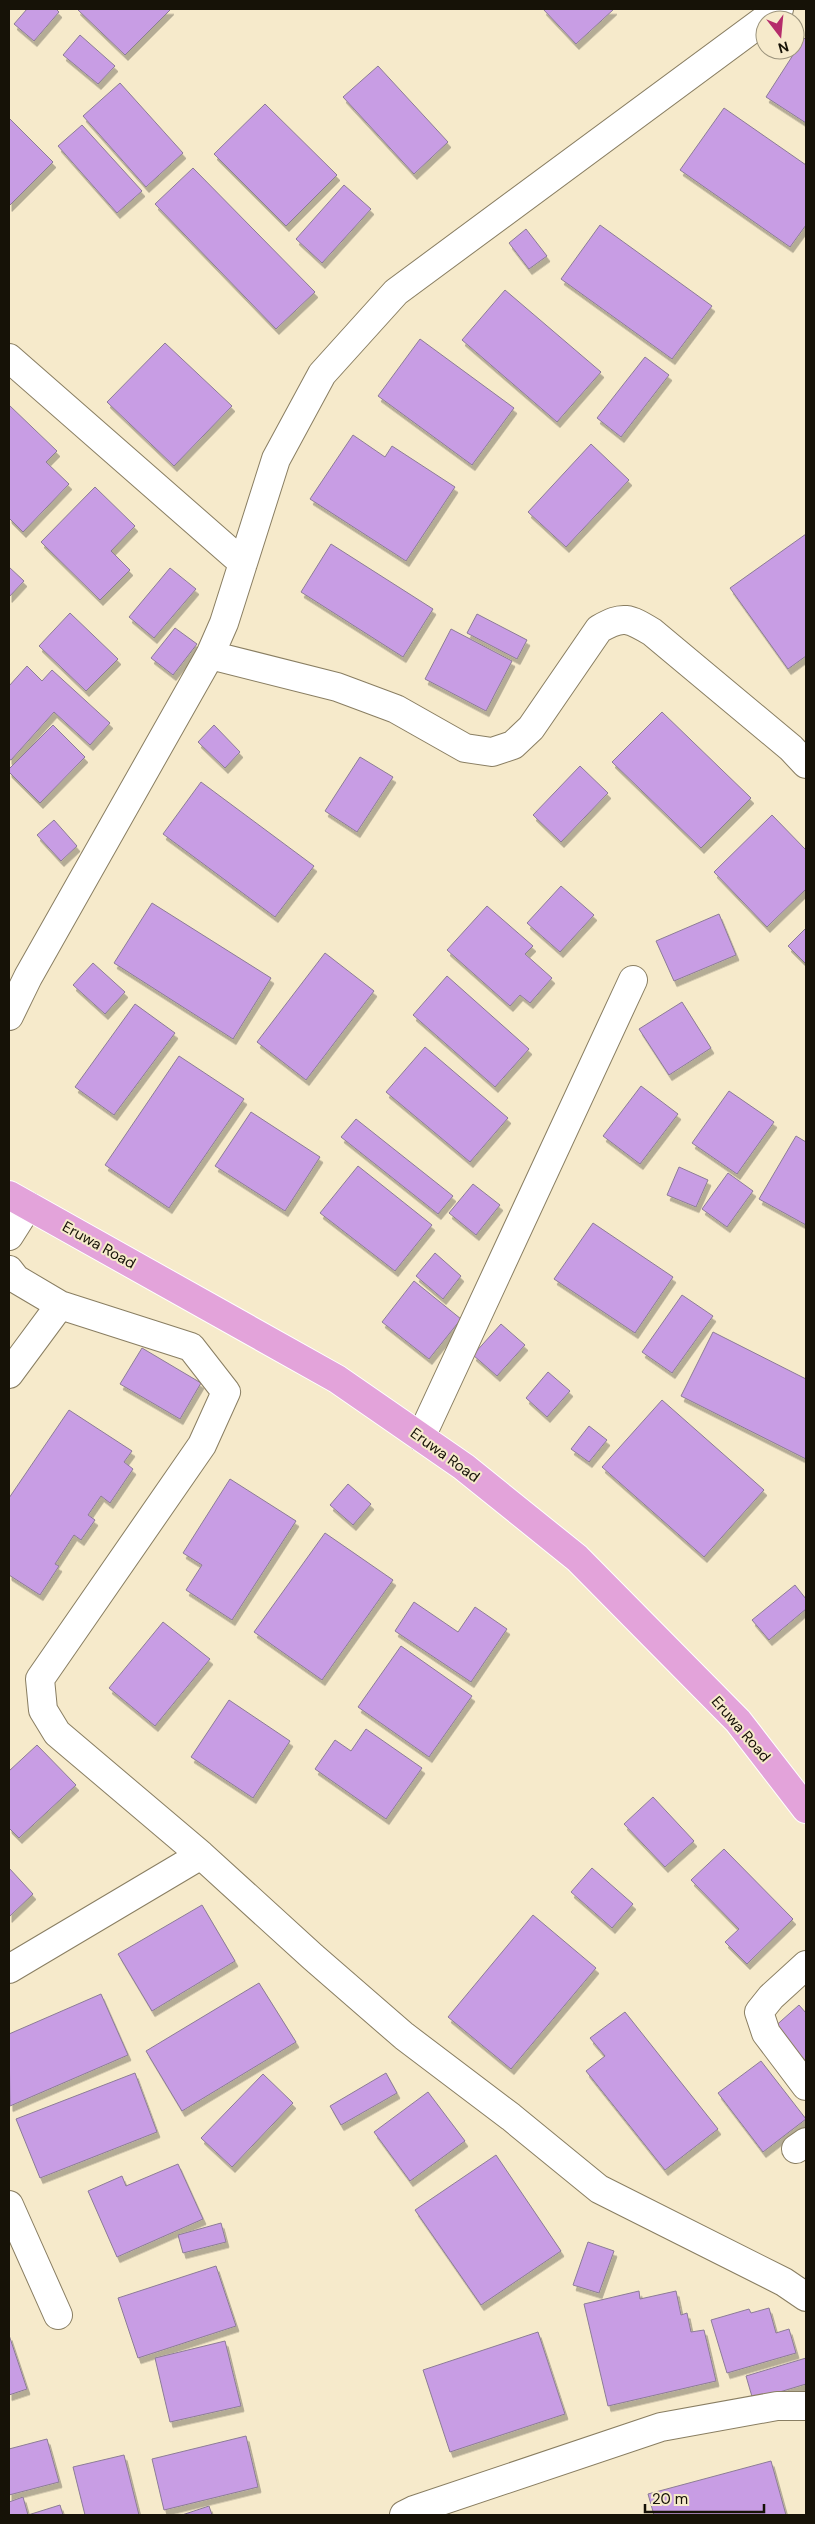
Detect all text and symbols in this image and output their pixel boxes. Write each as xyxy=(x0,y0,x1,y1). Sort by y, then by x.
north arrow xyxy=(755,10,805,60)
text: N xyxy=(776,37,791,58)
street label: Eruwa Road xyxy=(59,1217,139,1273)
street label: Eruwa Road xyxy=(406,1423,484,1487)
street label: Eruwa Road xyxy=(707,1692,775,1766)
scale bar xyxy=(645,2482,764,2514)
text: 20 m xyxy=(652,2489,688,2509)

